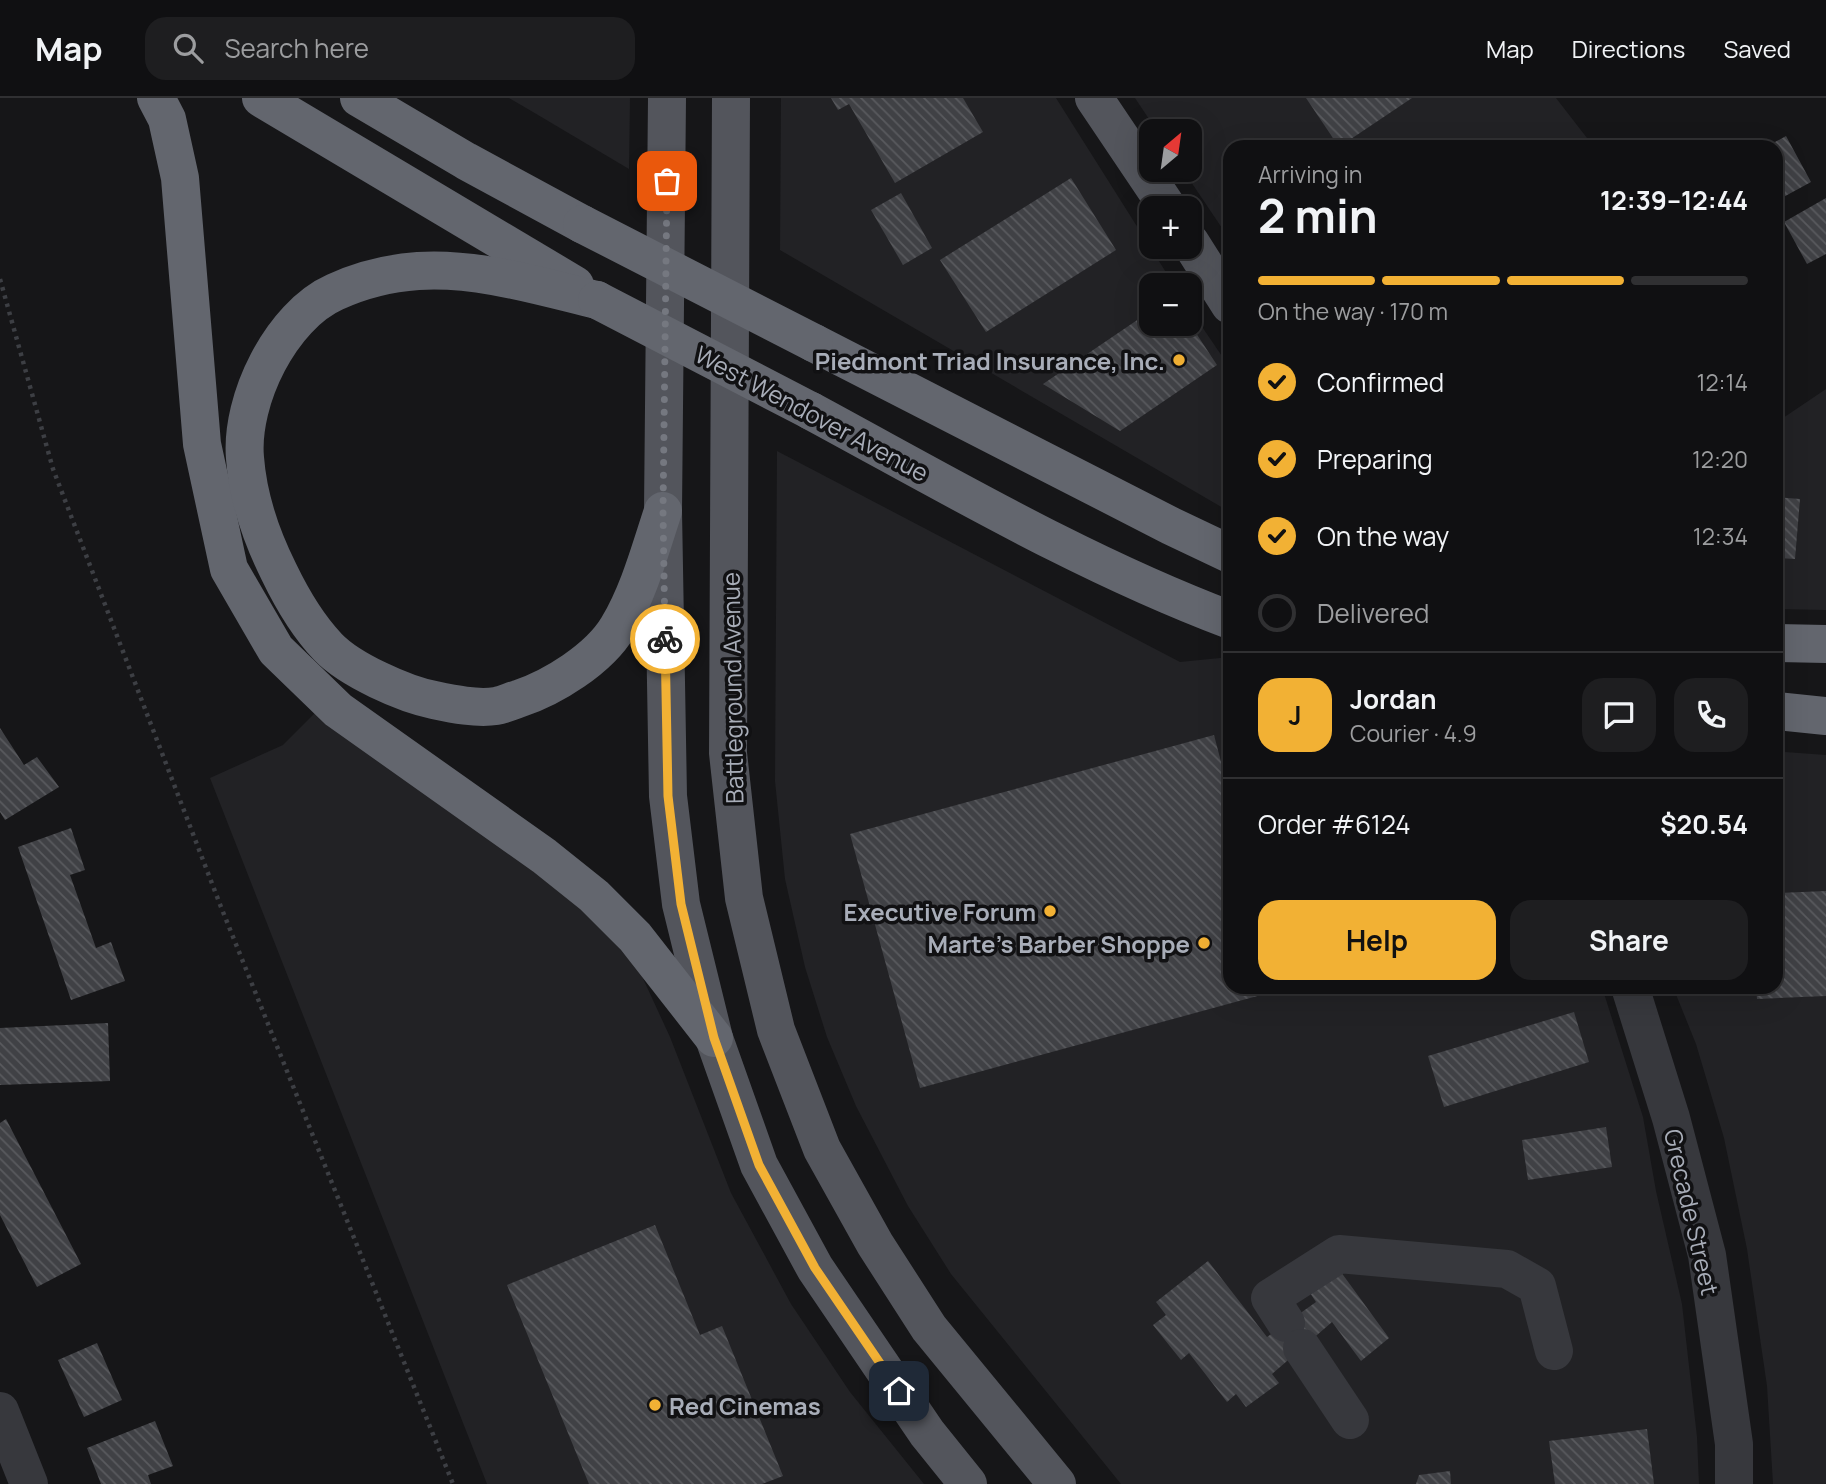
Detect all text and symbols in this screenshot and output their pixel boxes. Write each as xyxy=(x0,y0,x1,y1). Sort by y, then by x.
search box xyxy=(145,17,635,80)
text: Map xyxy=(35,26,103,71)
icon: search xyxy=(169,29,207,67)
text: Search here xyxy=(225,30,369,66)
text: Map xyxy=(1486,32,1534,65)
text: Directions xyxy=(1572,32,1685,65)
text: Saved xyxy=(1723,32,1791,65)
north arrow xyxy=(1139,119,1202,182)
map controls xyxy=(1139,119,1202,336)
pin xyxy=(637,151,697,211)
text: Arriving in xyxy=(1258,158,1363,190)
icon: bag xyxy=(648,162,686,200)
text: 12:39–12:44 xyxy=(1600,182,1748,218)
text: 2 min xyxy=(1258,184,1378,247)
button: + xyxy=(1139,196,1202,259)
button: − xyxy=(1139,273,1202,336)
text: On the way · 170 m xyxy=(1258,295,1448,327)
street label: West Wendover Avenue xyxy=(689,337,935,489)
place label: Piedmont Triad Insurance, Inc. xyxy=(815,344,1165,377)
marker: Piedmont Triad Insurance, Inc. xyxy=(1171,352,1187,368)
icon: check xyxy=(1258,363,1296,401)
text: Confirmed xyxy=(1317,364,1444,400)
text: 12:14 xyxy=(1697,366,1748,398)
icon: check xyxy=(1258,440,1296,478)
text: Preparing xyxy=(1317,441,1433,477)
text: 12:20 xyxy=(1692,443,1748,475)
icon: check xyxy=(1258,517,1296,555)
text: On the way xyxy=(1317,518,1449,554)
text: 12:34 xyxy=(1693,520,1748,552)
street label: Battleground Avenue xyxy=(713,572,751,804)
text: Delivered xyxy=(1317,595,1429,631)
courier xyxy=(630,604,700,674)
icon: bike xyxy=(646,620,684,658)
button: chat xyxy=(1582,678,1656,752)
button: phone xyxy=(1674,678,1748,752)
text: Jordan xyxy=(1350,681,1436,717)
text: J xyxy=(1288,697,1302,733)
text: Courier · 4.9 xyxy=(1350,717,1477,749)
text: Order #6124 xyxy=(1258,806,1411,842)
text: $20.54 xyxy=(1660,806,1748,842)
place label: Executive Forum xyxy=(844,895,1036,928)
button: Help xyxy=(1258,900,1496,980)
button: Share xyxy=(1510,900,1748,980)
marker: Executive Forum xyxy=(1042,903,1058,919)
place label: Marte's Barber Shoppe xyxy=(927,927,1190,960)
marker: Marte's Barber Shoppe xyxy=(1196,935,1212,951)
street label: Grecade Street xyxy=(1657,1126,1727,1298)
pin xyxy=(869,1361,929,1421)
icon: home xyxy=(880,1372,918,1410)
place label: Red Cinemas xyxy=(669,1389,821,1422)
marker: Red Cinemas xyxy=(647,1397,663,1413)

